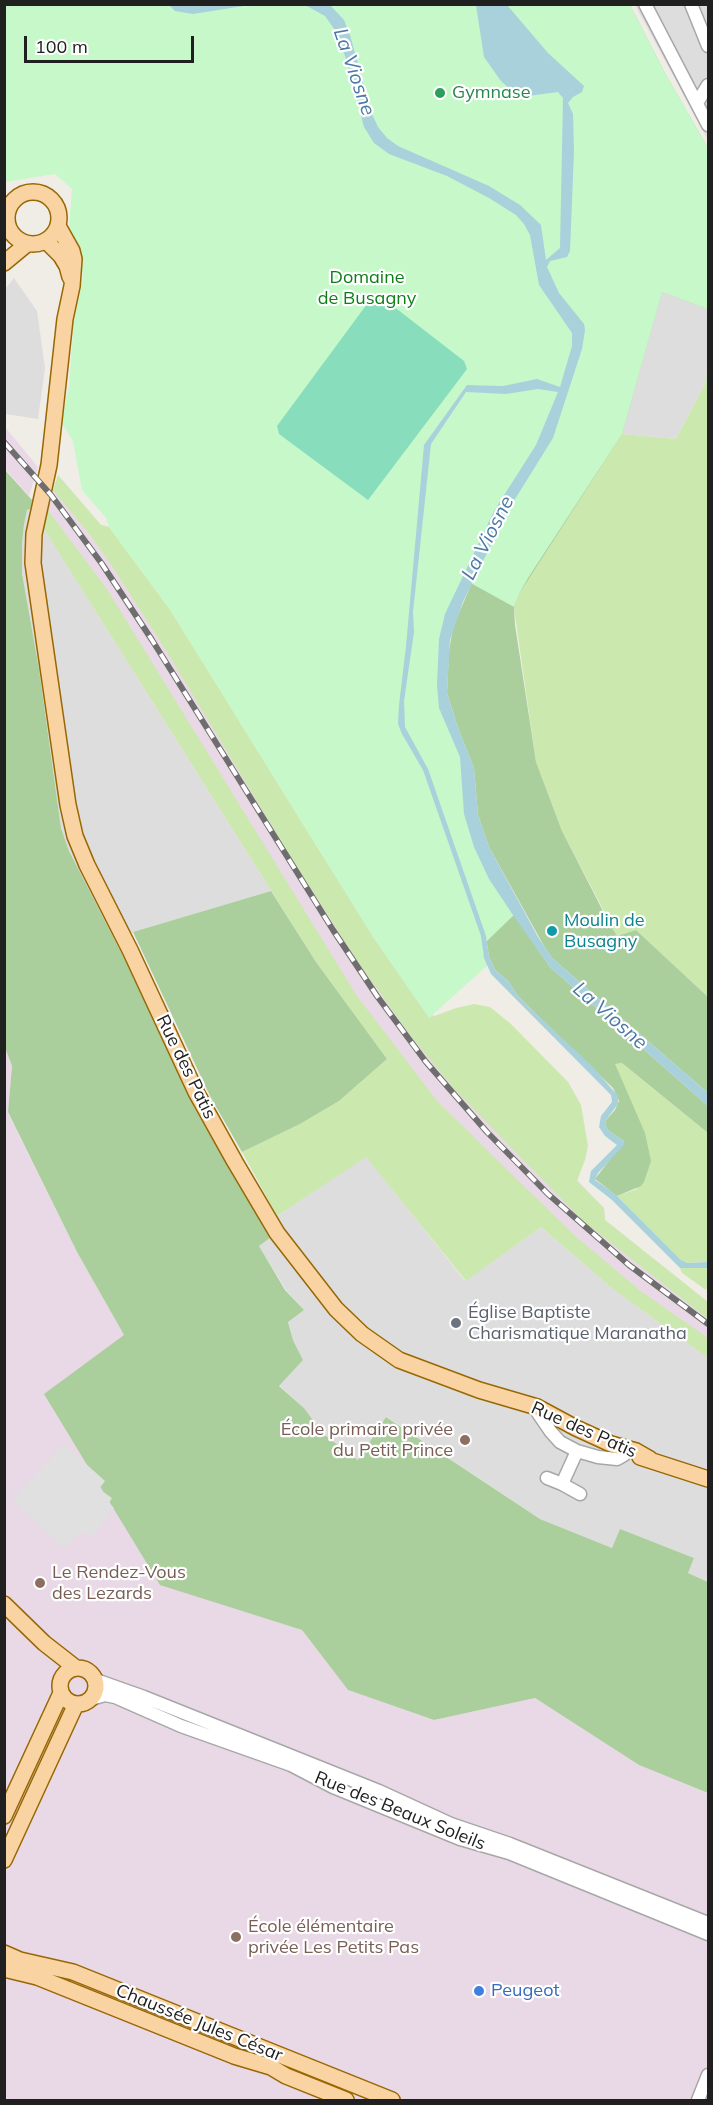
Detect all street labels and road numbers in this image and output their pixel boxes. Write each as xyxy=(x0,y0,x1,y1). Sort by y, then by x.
street label: Rue des Patis xyxy=(151,1011,221,1123)
street label: Rue des Patis xyxy=(528,1397,640,1463)
street label: Rue des Beaux Soleils xyxy=(312,1767,488,1855)
street label: Chaussée Jules César xyxy=(112,1980,286,2066)

